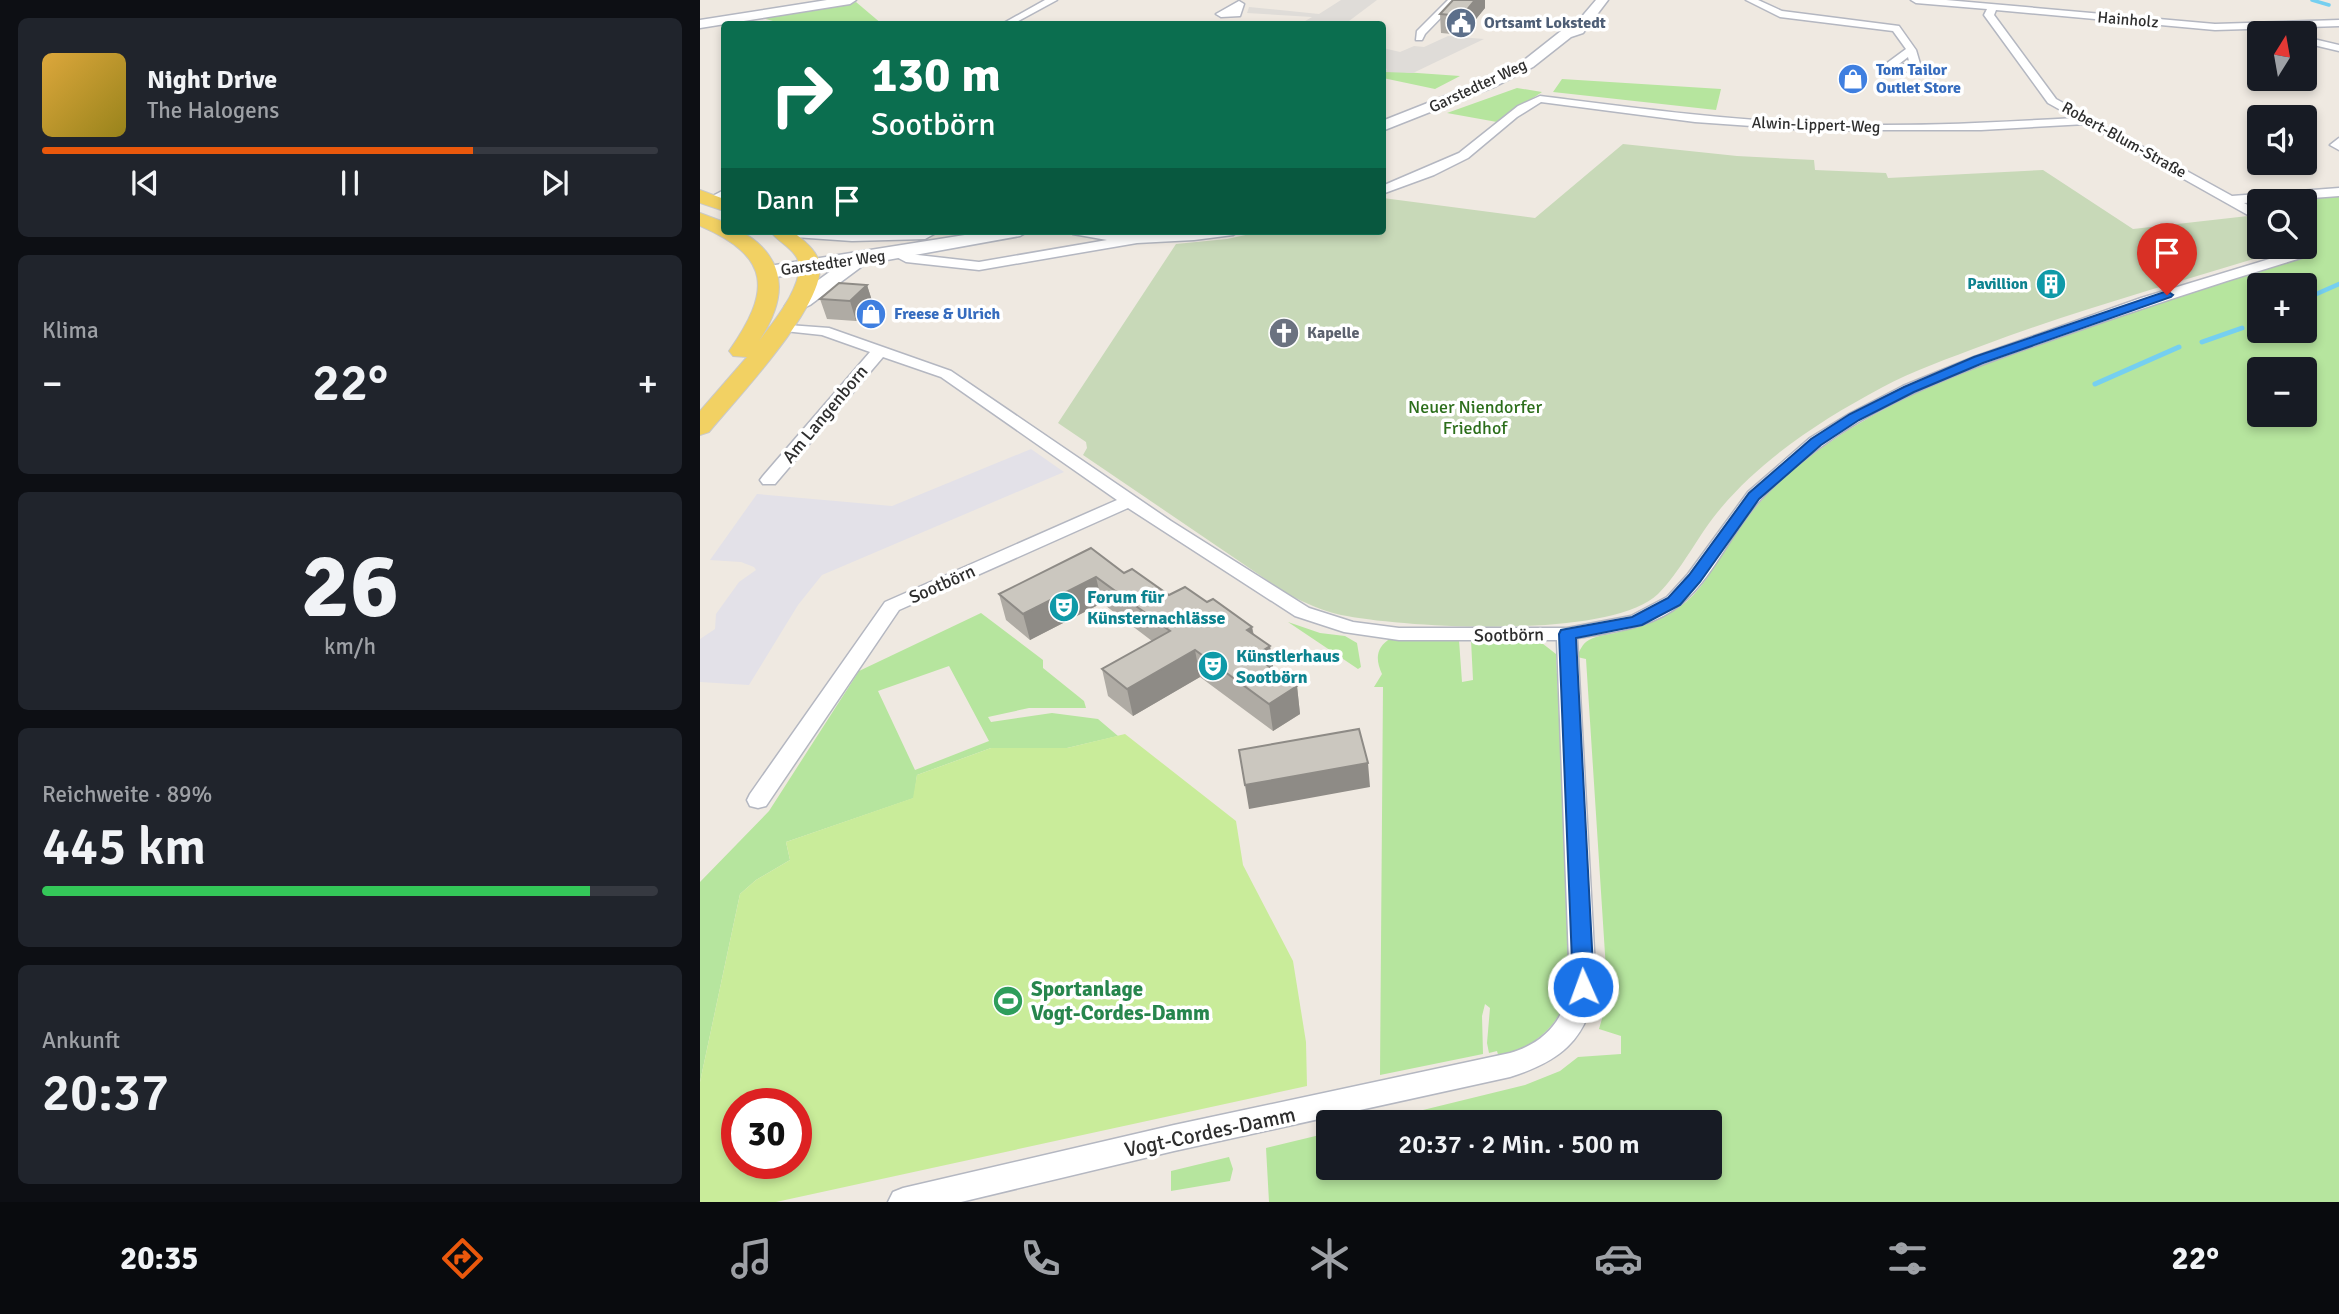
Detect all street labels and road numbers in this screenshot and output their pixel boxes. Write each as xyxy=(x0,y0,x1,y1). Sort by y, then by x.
street label: Hainholz xyxy=(2097,7,2159,33)
street label: Garstedter Weg xyxy=(1426,55,1530,117)
street label: Robert-Blum-Straße xyxy=(2058,97,2190,183)
street label: Alwin-Lippert-Weg xyxy=(1751,113,1881,137)
street label: Garstedter Weg xyxy=(779,246,887,280)
street label: Am Langenborn xyxy=(778,361,872,467)
street label: Sootbörn xyxy=(905,560,979,608)
street label: Sootbörn xyxy=(1474,623,1544,647)
street label: Vogt-Cordes-Damm xyxy=(1122,1101,1298,1163)

